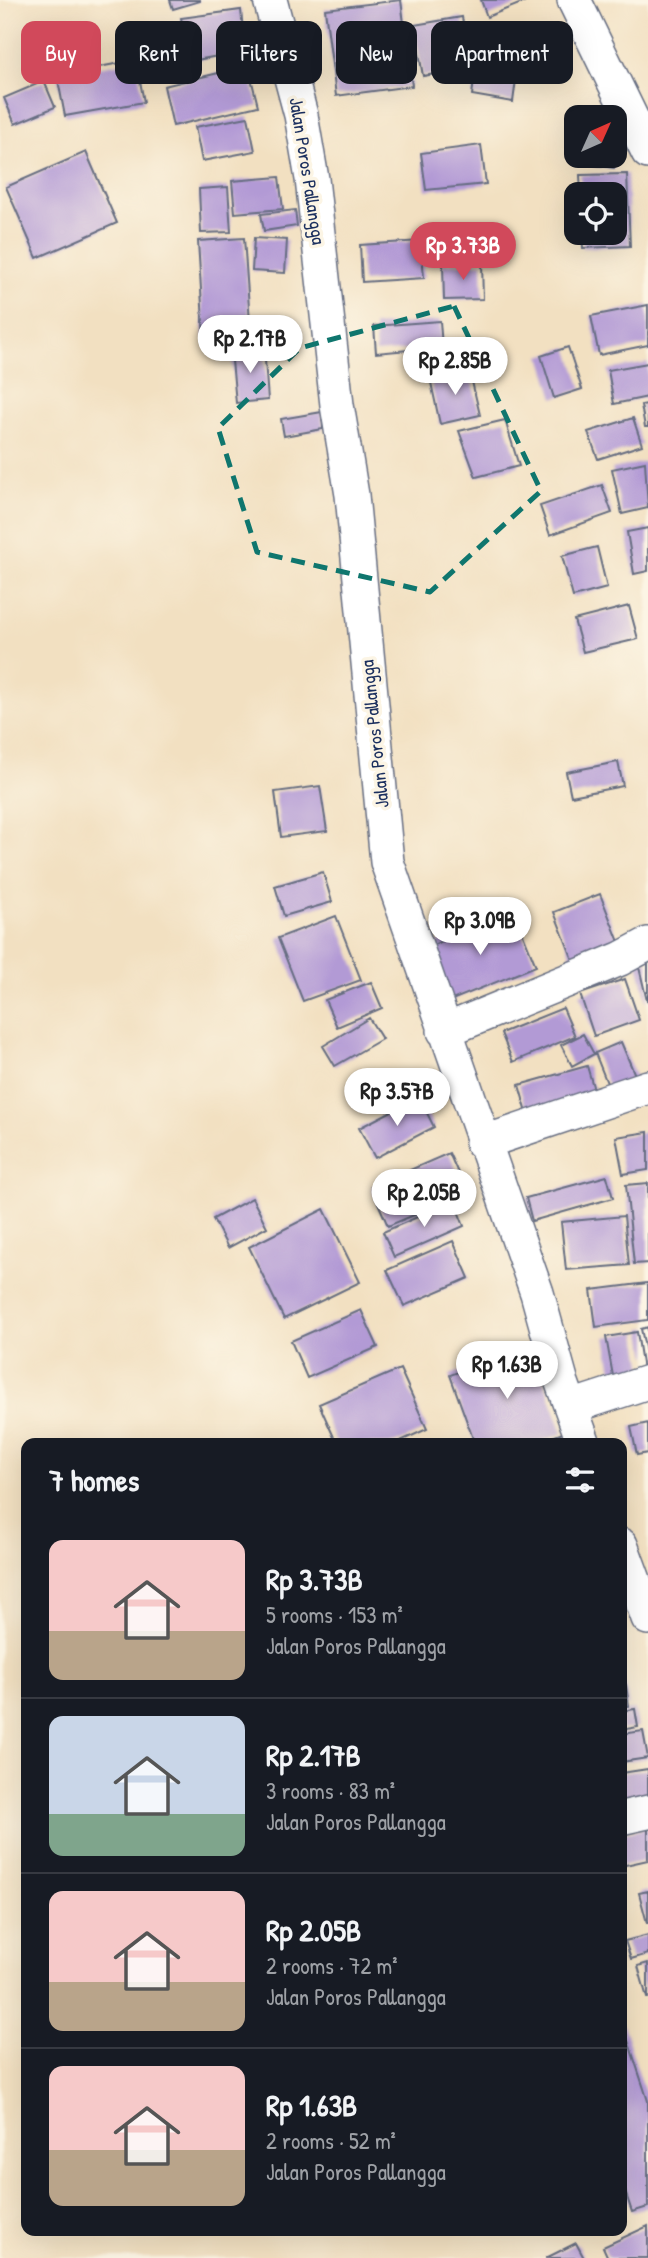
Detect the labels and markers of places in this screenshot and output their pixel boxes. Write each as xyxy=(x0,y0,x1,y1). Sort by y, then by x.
pin: Rp 3.73B xyxy=(391,222,535,282)
pin: Rp 2.17B xyxy=(178,316,322,375)
pin: Rp 2.85B xyxy=(383,338,527,397)
pin: Rp 3.09B xyxy=(408,898,552,957)
pin: Rp 3.57B xyxy=(325,1068,469,1128)
pin: Rp 2.05B xyxy=(352,1170,496,1229)
pin: Rp 1.63B xyxy=(435,1342,579,1401)

